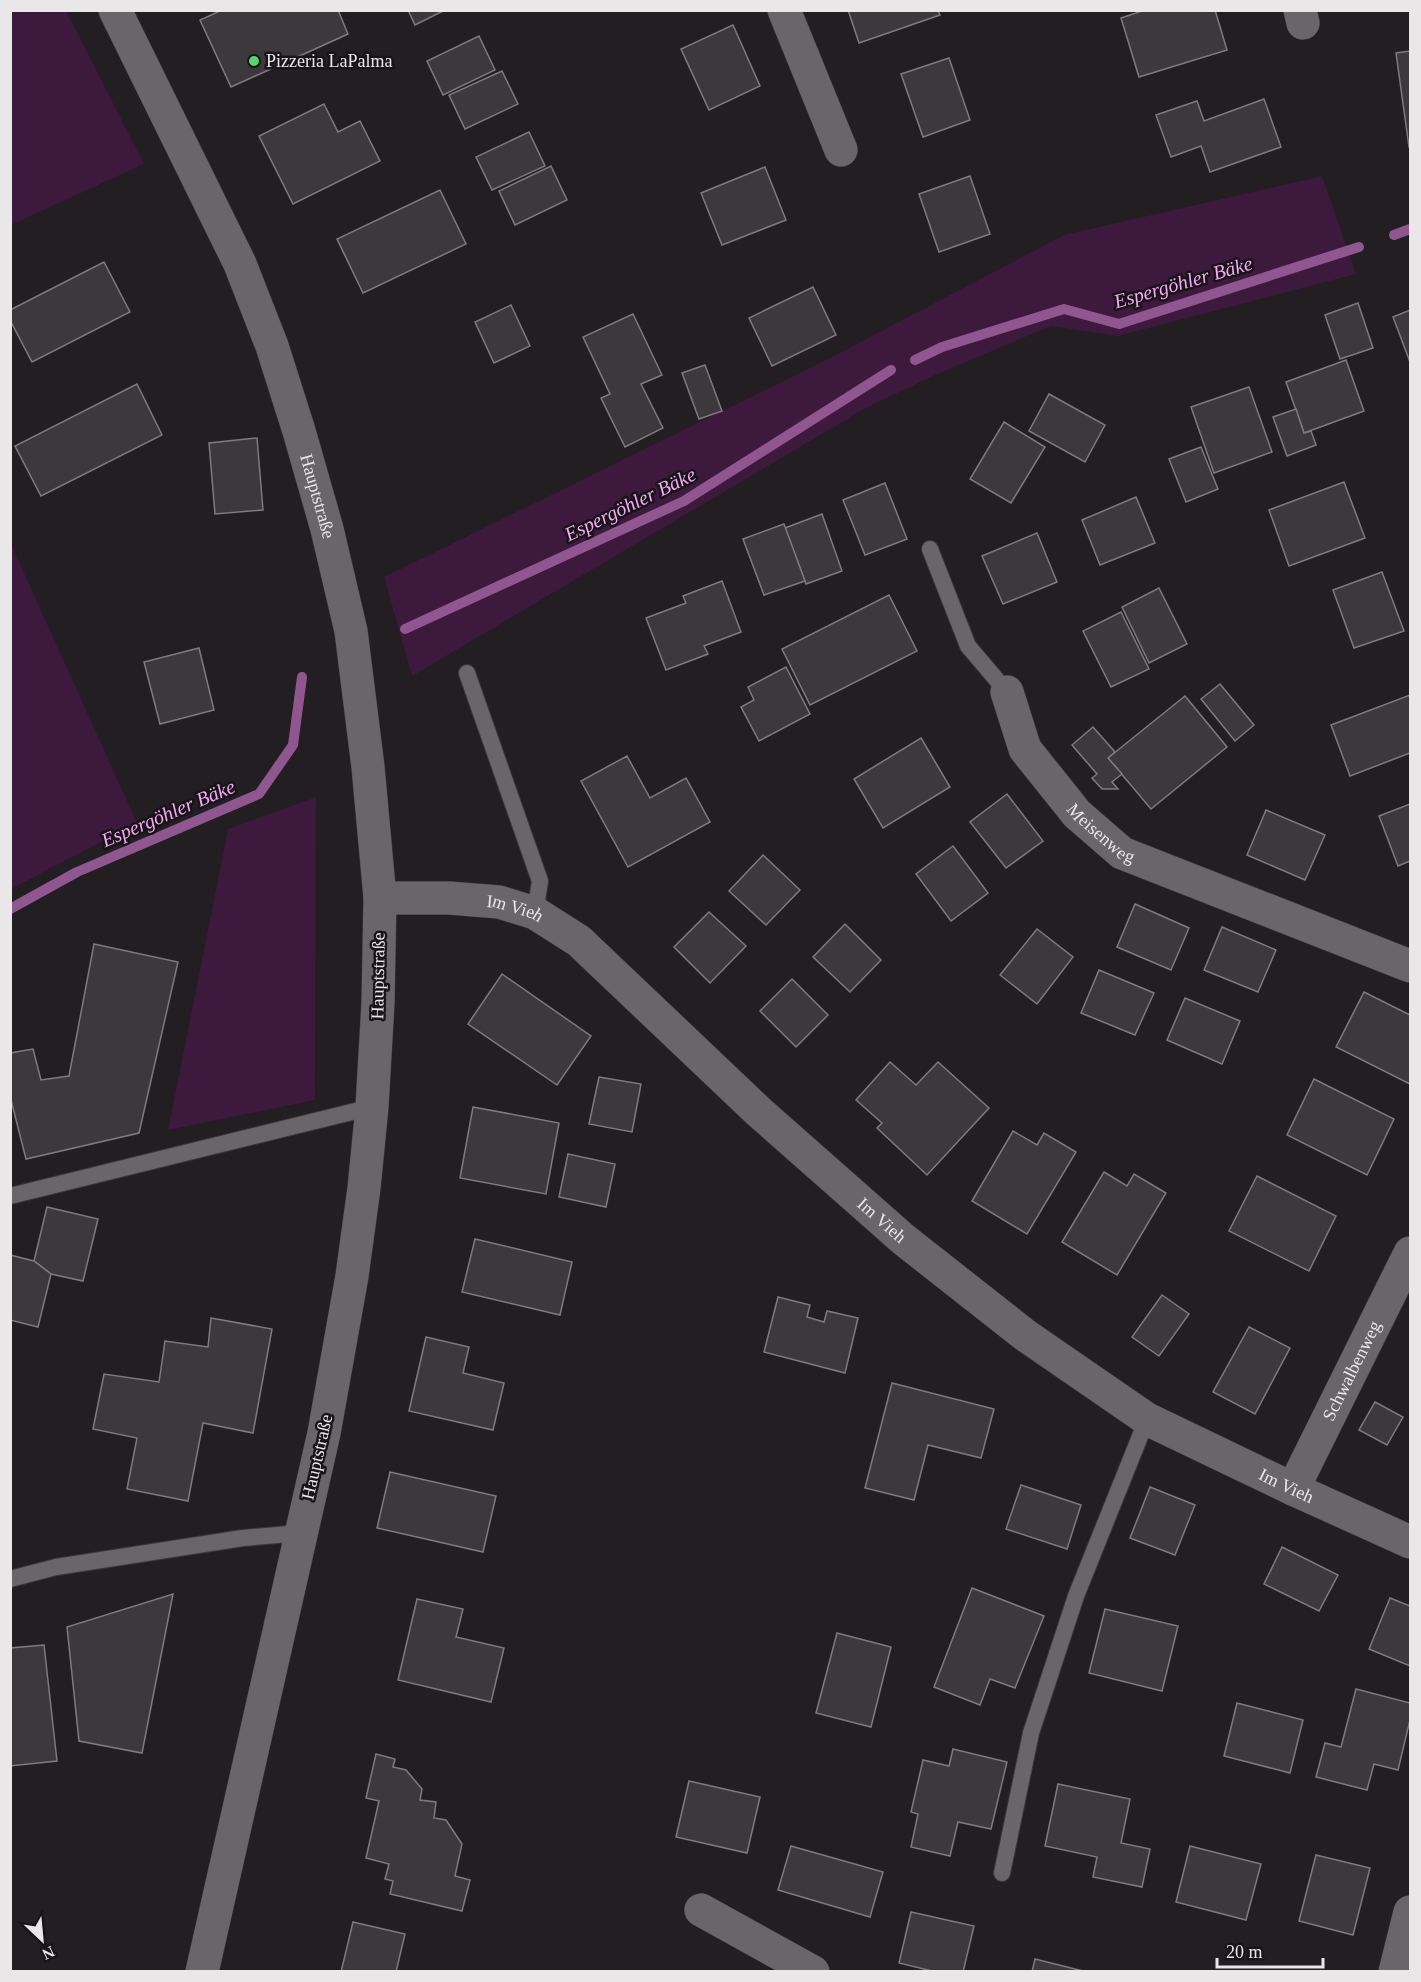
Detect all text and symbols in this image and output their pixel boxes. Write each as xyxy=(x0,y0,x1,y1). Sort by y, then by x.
place label: Pizzeria LaPalma xyxy=(266,51,392,71)
marker: Pizzeria LaPalma xyxy=(247,54,261,68)
water label: Espergöhler Bäke xyxy=(1110,252,1255,314)
street label: Hauptstraße xyxy=(296,451,339,540)
water label: Espergöhler Bäke xyxy=(560,463,700,547)
water label: Espergöhler Bäke xyxy=(97,775,239,852)
street label: Meisenweg xyxy=(1063,800,1138,867)
street label: Im Vieh xyxy=(486,891,547,926)
street label: Hauptstraße xyxy=(367,932,389,1020)
street label: Im Vieh xyxy=(853,1194,910,1247)
street label: Schwalbenweg xyxy=(1318,1317,1385,1424)
street label: Hauptstraße xyxy=(297,1412,337,1502)
street label: Im Vieh xyxy=(1256,1464,1317,1507)
north arrow xyxy=(12,1910,72,1970)
scale bar xyxy=(1217,1931,1324,1969)
text: 20 m xyxy=(1226,1942,1263,1962)
text: N xyxy=(39,1943,57,1963)

